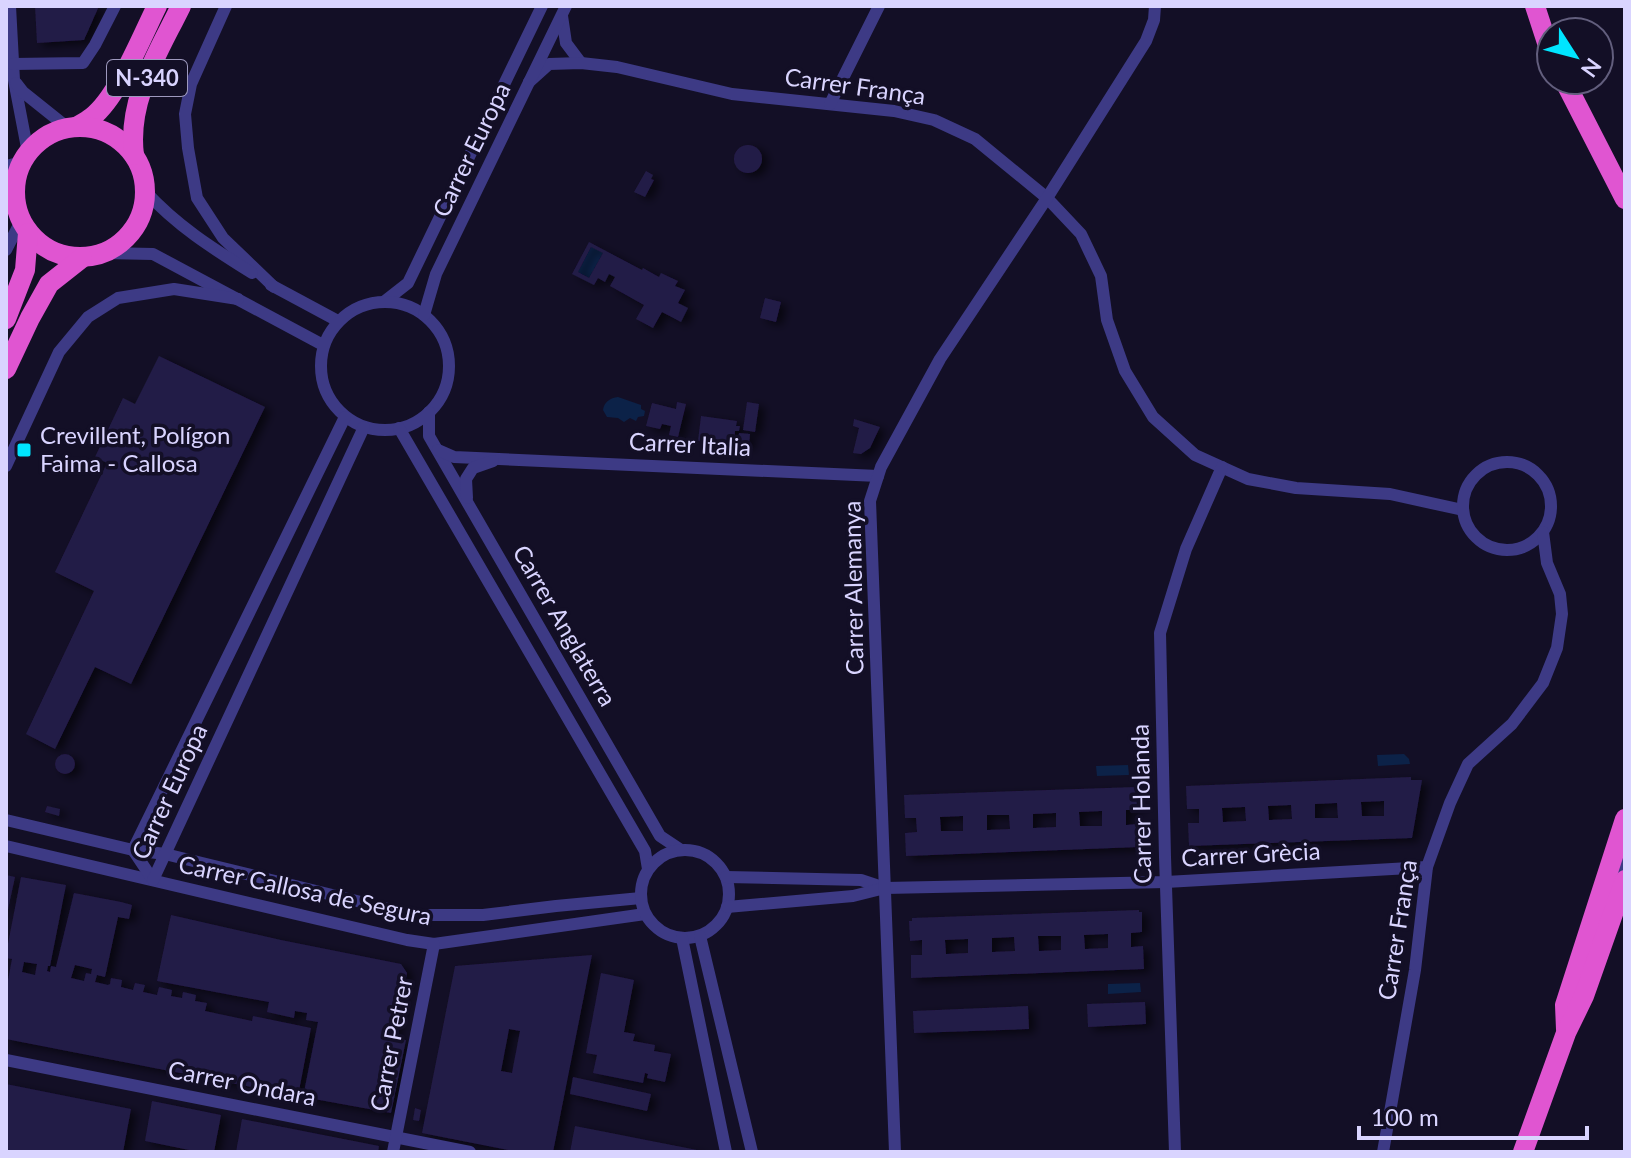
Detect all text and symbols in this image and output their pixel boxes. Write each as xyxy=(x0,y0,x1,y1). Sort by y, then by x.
north arrow xyxy=(1535,16,1615,96)
text: N xyxy=(1576,53,1607,83)
road number: N-340 xyxy=(107,60,187,96)
street label: Carrer França xyxy=(783,61,927,110)
street label: Carrer Europa xyxy=(426,77,516,221)
place label: Crevillent, Polígon Faima - Callosa xyxy=(40,420,230,477)
street label: Carrer Italia xyxy=(628,426,752,461)
marker: Crevillent, Polígon Faima - Callosa xyxy=(15,441,33,459)
street label: Carrer Alemanya xyxy=(836,501,869,676)
street label: Carrer Anglaterra xyxy=(507,540,623,711)
street label: Carrer Europa xyxy=(125,719,213,864)
street label: Carrer Holanda xyxy=(1125,724,1156,884)
street label: Carrer Grècia xyxy=(1181,835,1321,872)
street label: Carrer Callosa de Segura xyxy=(176,849,434,930)
street label: Carrer França xyxy=(1371,857,1422,1002)
street label: Carrer Petrer xyxy=(363,974,418,1114)
street label: Carrer Ondara xyxy=(166,1054,319,1111)
scale bar xyxy=(1359,1090,1587,1140)
text: 100 m xyxy=(1371,1102,1439,1131)

